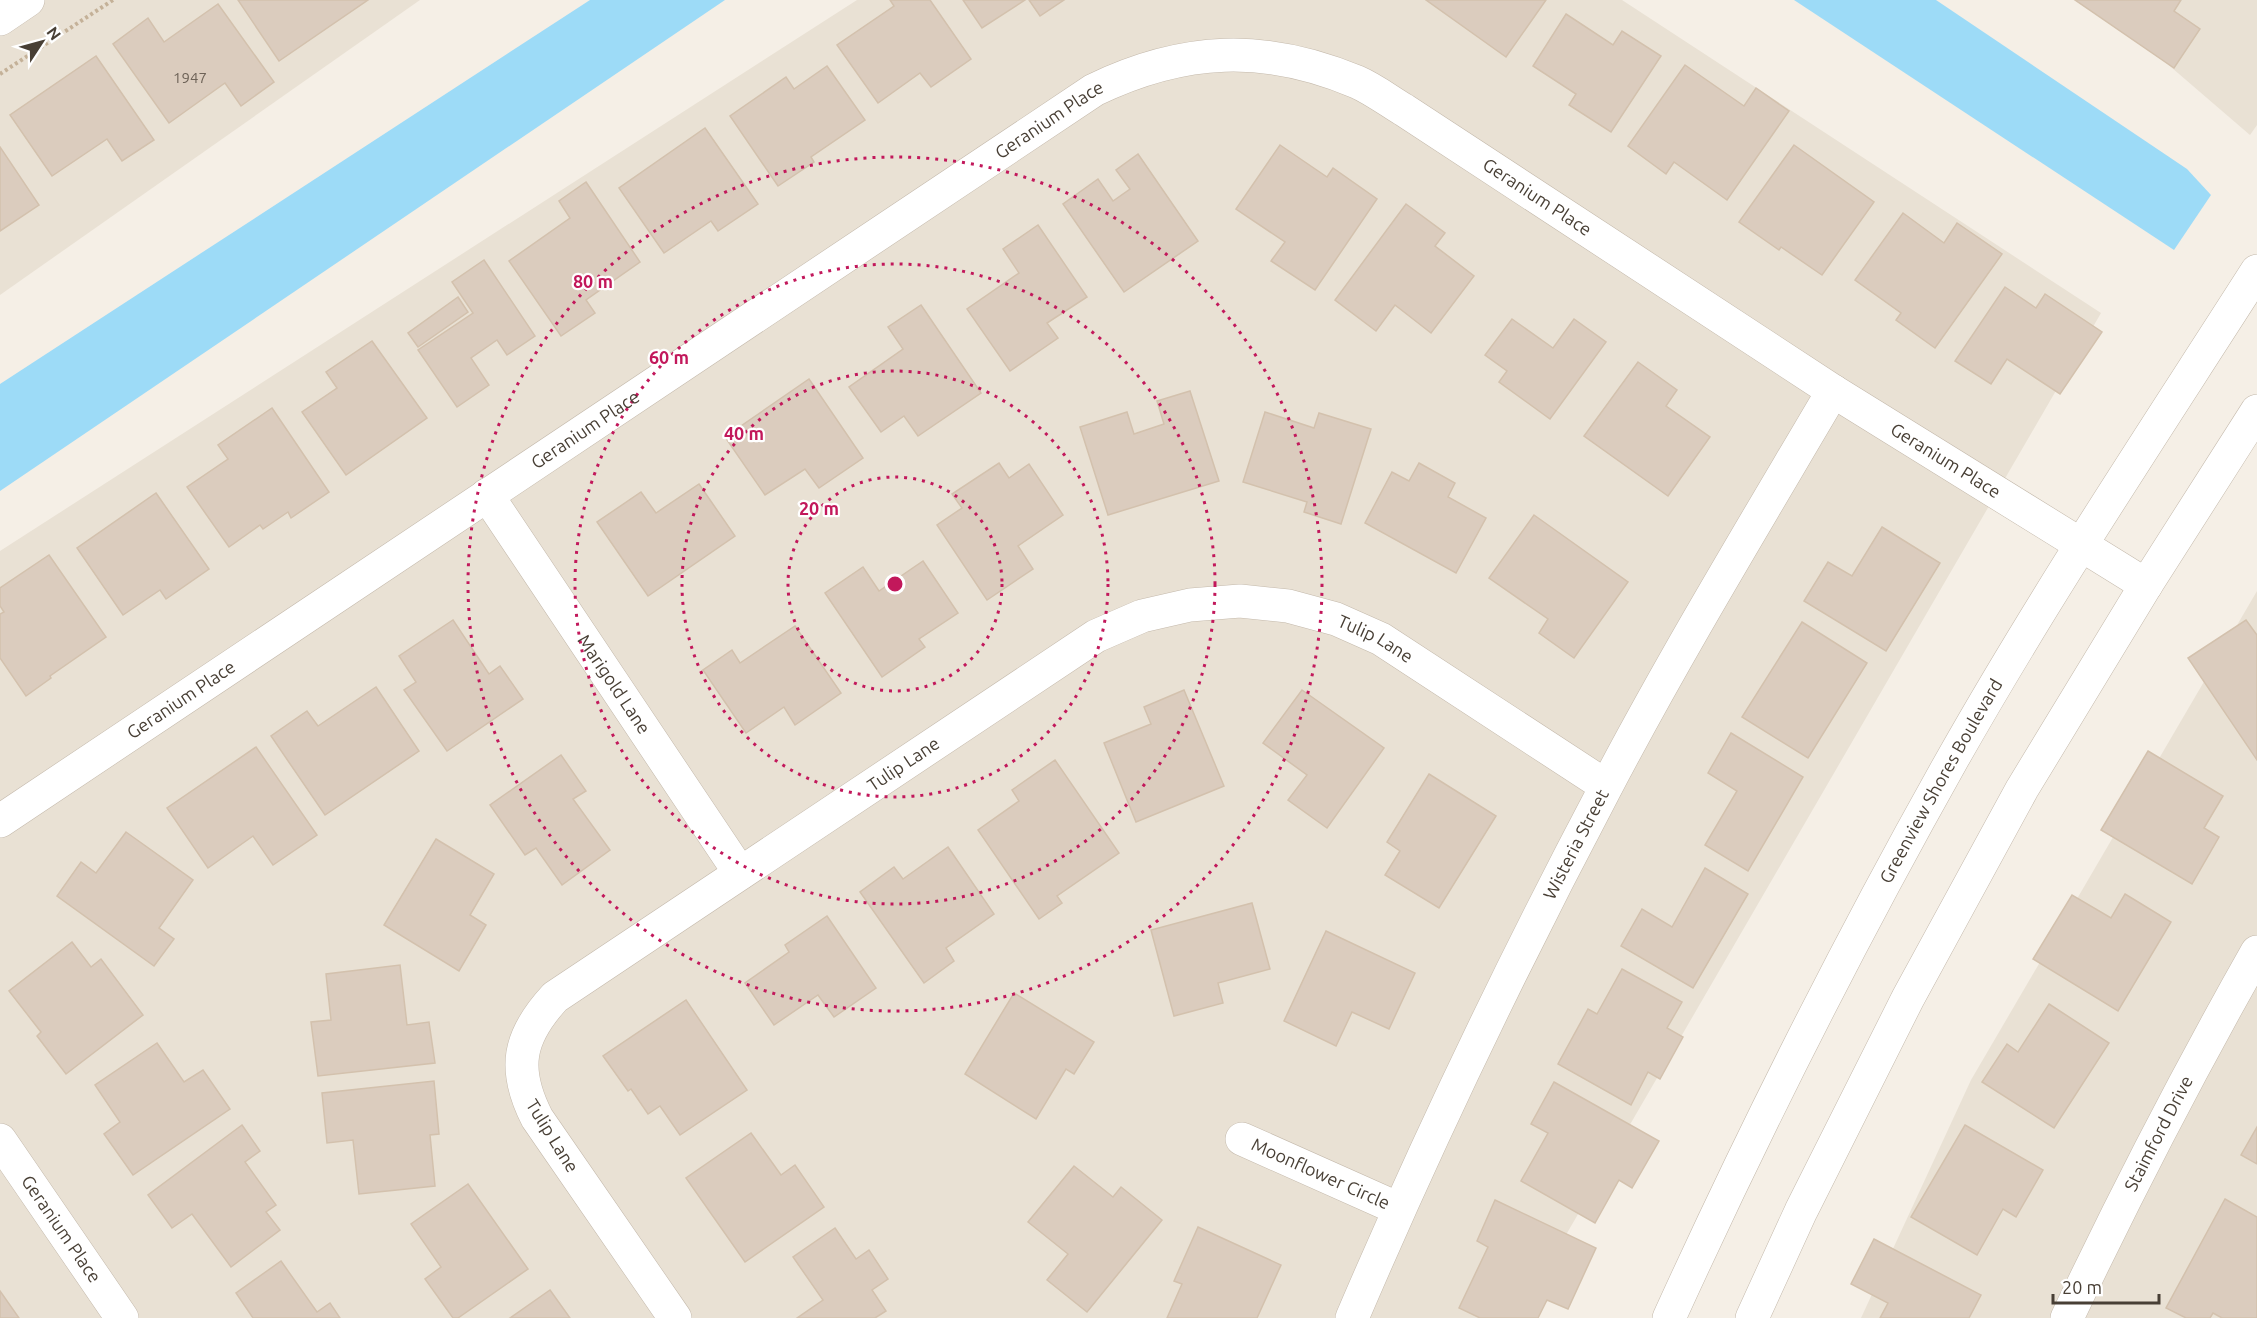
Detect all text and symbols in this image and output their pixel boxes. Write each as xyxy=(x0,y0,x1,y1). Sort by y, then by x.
north arrow xyxy=(12,12,72,72)
text: N xyxy=(43,23,65,43)
house number: 1947 xyxy=(173,69,207,86)
street label: Geranium Place xyxy=(991,76,1106,162)
street label: Geranium Place xyxy=(1480,154,1596,239)
text: 80 m xyxy=(573,271,613,291)
text: 60 m xyxy=(649,347,689,367)
street label: Geranium Place xyxy=(527,386,643,472)
street label: Geranium Place xyxy=(1887,418,2005,501)
text: 40 m xyxy=(724,423,764,443)
text: 20 m xyxy=(799,498,839,518)
centre of rings xyxy=(885,574,905,594)
street label: Tulip Lane xyxy=(1335,610,1417,666)
street label: Marigold Lane xyxy=(574,631,655,737)
street label: Geranium Place xyxy=(123,656,238,742)
street label: Greenview Shores Boulevard xyxy=(1875,675,2006,886)
street label: Tulip Lane xyxy=(863,732,943,795)
street label: Wisteria Street xyxy=(1539,786,1612,902)
street label: Staimford Drive xyxy=(2120,1072,2196,1194)
street label: Tulip Lane xyxy=(523,1095,583,1176)
street label: Moonflower Circle xyxy=(1249,1134,1393,1213)
street label: Geranium Place xyxy=(18,1171,106,1286)
scale bar xyxy=(2053,1267,2160,1305)
text: 20 m xyxy=(2062,1277,2102,1297)

